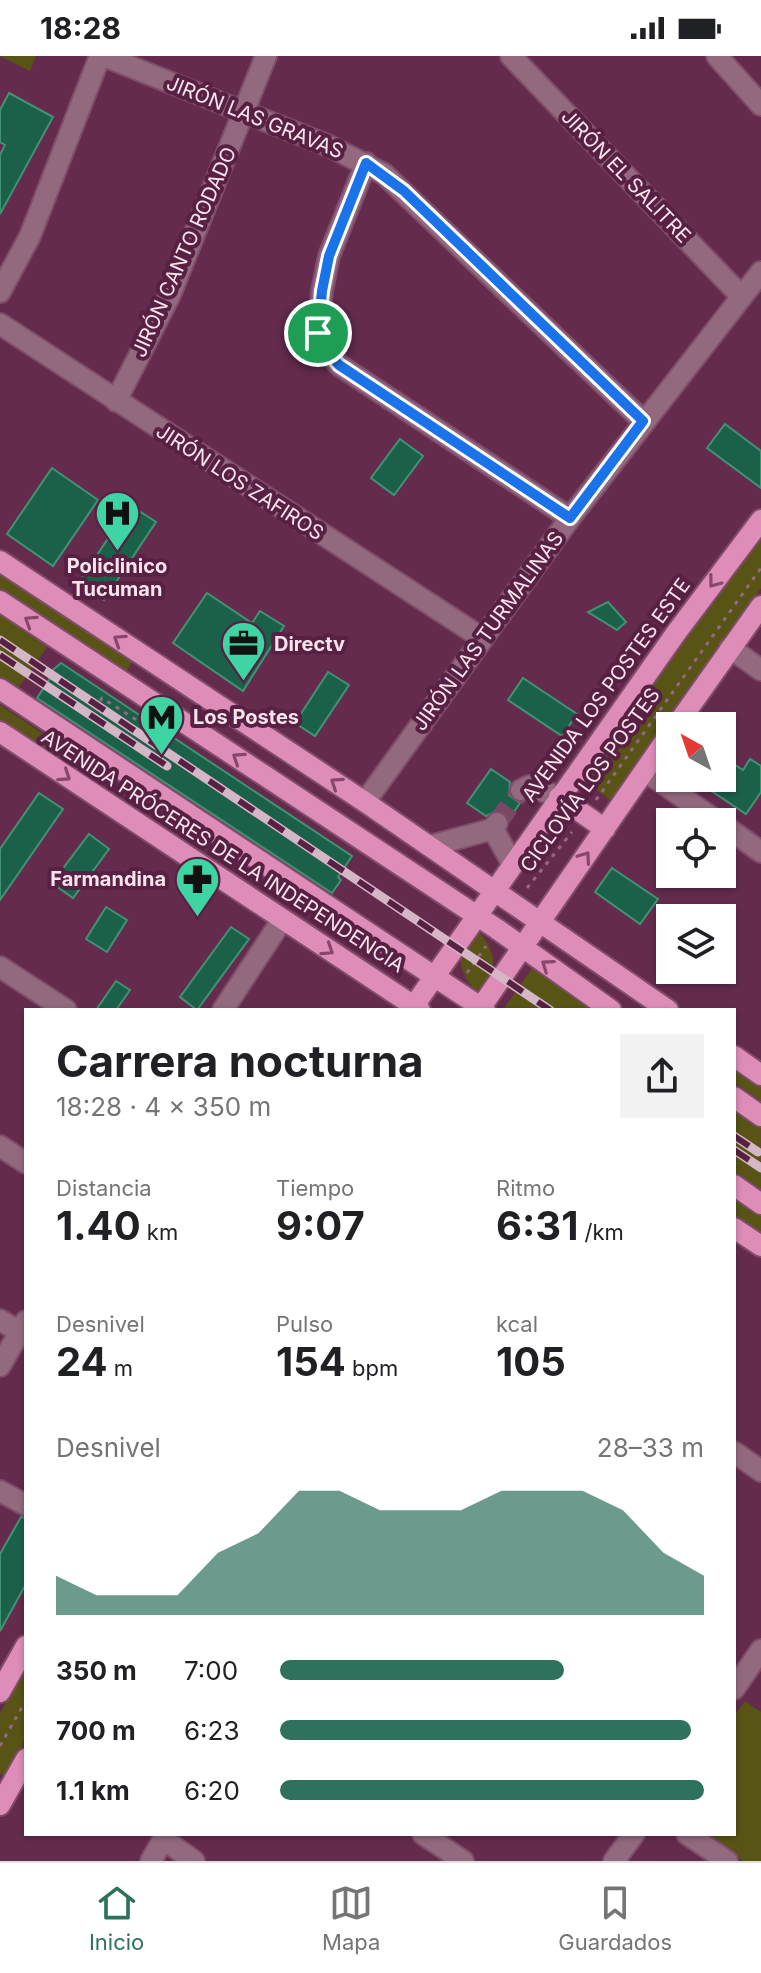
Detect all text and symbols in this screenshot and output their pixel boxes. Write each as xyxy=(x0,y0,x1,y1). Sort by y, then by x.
text: 18:28 xyxy=(40,10,121,46)
street label: JIRÓN LAS GRAVAS xyxy=(163,70,347,163)
street label: JIRÓN EL SALITRE xyxy=(556,104,696,248)
street label: JIRÓN CANTO RODADO xyxy=(126,143,241,361)
pin xyxy=(284,299,352,367)
icon: arrive xyxy=(296,311,340,355)
street label: JIRÓN LOS ZAFIROS xyxy=(152,418,329,545)
hospital icon: Policlinico Tucuman xyxy=(93,490,141,553)
street label: JIRÓN LAS TURMALINAS xyxy=(407,526,568,735)
place label: Policlinico Tucuman xyxy=(67,554,167,601)
one-way arrow xyxy=(710,573,724,588)
street label: AVENIDA LOS POSTES ESTE xyxy=(517,574,695,806)
one-way arrow xyxy=(24,615,39,630)
office icon: Directv xyxy=(219,620,267,683)
place label: Directv xyxy=(274,632,345,656)
one-way arrow xyxy=(113,634,128,649)
street label: CICLOVÍA LOS POSTES xyxy=(514,683,665,877)
metro station icon: Los Postes xyxy=(138,693,186,756)
place label: Los Postes xyxy=(193,705,299,729)
north arrow xyxy=(656,712,736,792)
map controls xyxy=(656,712,736,984)
street label: AVENIDA PRÓCERES DE LA INDEPENDENCIA xyxy=(37,724,410,978)
one-way arrow xyxy=(232,753,247,768)
one-way arrow xyxy=(56,766,71,781)
one-way arrow xyxy=(330,778,344,793)
button: locate xyxy=(656,808,736,888)
one-way arrow xyxy=(575,852,590,866)
pharmacy icon: Farmandina xyxy=(173,855,221,918)
place label: Farmandina xyxy=(50,867,166,891)
button: layers xyxy=(656,904,736,984)
one-way arrow xyxy=(320,940,334,955)
one-way arrow xyxy=(542,960,556,975)
text: Carrera nocturna xyxy=(56,1034,424,1088)
button: share xyxy=(620,1034,704,1118)
text: 18:28 · 4 × 350 m xyxy=(56,1091,271,1122)
text: Distancia xyxy=(56,1175,152,1201)
text: Tiempo xyxy=(276,1175,354,1201)
text: Ritmo xyxy=(496,1175,555,1201)
text: 1.40 xyxy=(56,1201,141,1250)
text: 9:07 xyxy=(276,1201,365,1250)
text: 6:31 xyxy=(496,1201,578,1250)
text: km xyxy=(141,1219,178,1245)
text: /km xyxy=(578,1219,624,1245)
text: Desnivel xyxy=(56,1311,145,1337)
text: Pulso xyxy=(276,1311,333,1337)
text: kcal xyxy=(496,1311,538,1337)
text: 24 xyxy=(56,1337,108,1386)
text: 154 xyxy=(276,1337,346,1386)
text: 105 xyxy=(496,1337,566,1386)
text: m xyxy=(108,1355,133,1381)
text: bpm xyxy=(346,1355,398,1381)
text: Desnivel xyxy=(56,1432,161,1463)
text: 28–33 m xyxy=(597,1432,704,1463)
text: 350 m xyxy=(56,1655,137,1686)
text: 7:00 xyxy=(184,1655,238,1686)
text: 700 m xyxy=(56,1715,136,1746)
text: 6:23 xyxy=(184,1715,240,1746)
text: 1.1 km xyxy=(56,1775,130,1806)
text: 6:20 xyxy=(184,1775,240,1806)
tab: Inicio xyxy=(89,1881,144,1955)
tab: Mapa xyxy=(322,1881,380,1955)
tab: Guardados xyxy=(558,1881,672,1955)

